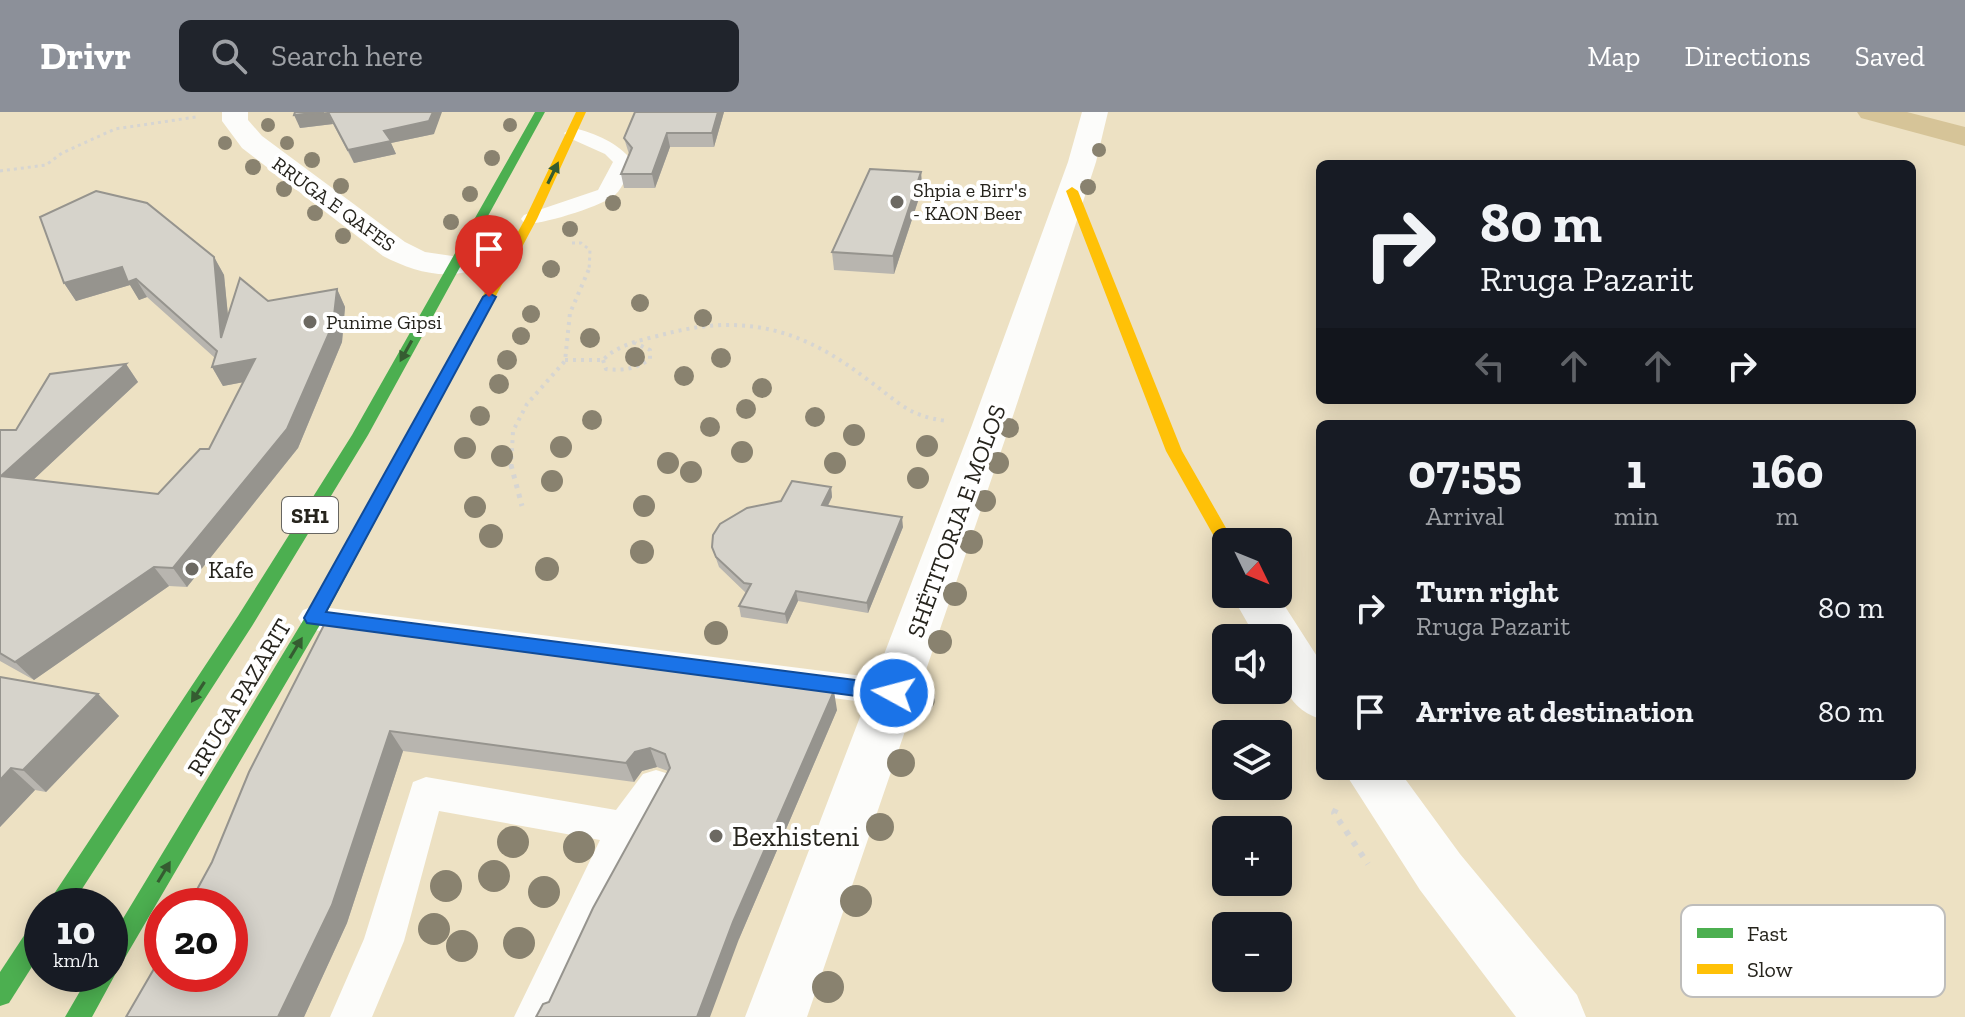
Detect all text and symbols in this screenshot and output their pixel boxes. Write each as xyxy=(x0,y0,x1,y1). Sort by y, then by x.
search box xyxy=(179,20,739,92)
text: Drivr xyxy=(40,33,131,79)
icon: search xyxy=(207,34,251,78)
text: Search here xyxy=(271,38,423,74)
text: Map xyxy=(1587,40,1640,73)
text: Directions xyxy=(1684,40,1811,73)
text: Saved xyxy=(1855,40,1925,73)
street label: RRUGA E QAFES xyxy=(268,151,400,257)
one-way arrow xyxy=(547,162,560,185)
place label: Shpia e Birr's - KAON Beer xyxy=(913,178,1027,225)
text: 80 m xyxy=(1480,189,1602,256)
icon: right xyxy=(1348,192,1452,296)
marker: Shpia e Birr's - KAON Beer xyxy=(888,193,906,211)
pin xyxy=(455,215,523,297)
icon: arrive xyxy=(467,227,511,271)
text: Rruga Pazarit xyxy=(1480,257,1693,300)
place label: Punime Gipsi xyxy=(326,310,442,334)
marker: Punime Gipsi xyxy=(301,313,319,331)
one-way arrow xyxy=(400,340,414,362)
icon: left xyxy=(1468,344,1512,388)
icon: ahead xyxy=(1552,344,1596,388)
icon: ahead xyxy=(1636,344,1680,388)
icon: right xyxy=(1720,344,1764,388)
street label: SHËTITORJA E MOLOS xyxy=(900,401,1012,641)
text: 07:55 xyxy=(1408,443,1522,500)
text: 1 xyxy=(1627,443,1646,500)
text: 160 xyxy=(1751,443,1824,500)
road number: SH1 xyxy=(282,497,338,533)
text: Arrival xyxy=(1426,500,1504,532)
text: min xyxy=(1614,500,1659,532)
text: m xyxy=(1776,500,1799,532)
north arrow xyxy=(1212,528,1292,608)
map controls xyxy=(1212,528,1292,992)
place label: Kafe xyxy=(208,555,254,584)
marker: Kafe xyxy=(183,560,201,578)
text: Turn right xyxy=(1416,574,1558,610)
icon: right xyxy=(1348,586,1392,630)
text: 80 m xyxy=(1818,590,1884,626)
text: Rruga Pazarit xyxy=(1416,610,1570,642)
street label: RRUGA PAZARIT xyxy=(181,613,297,781)
button: sound xyxy=(1212,624,1292,704)
one-way arrow xyxy=(289,637,303,659)
position arrow xyxy=(852,651,936,735)
one-way arrow xyxy=(191,681,205,703)
icon: arrive xyxy=(1348,690,1392,734)
text: Arrive at destination xyxy=(1416,694,1693,730)
text: 80 m xyxy=(1818,694,1884,730)
button: layers xyxy=(1212,720,1292,800)
button: + xyxy=(1212,816,1292,896)
place label: Bexhisteni xyxy=(732,820,860,853)
marker: Bexhisteni xyxy=(707,827,725,845)
one-way arrow xyxy=(157,861,171,883)
speed limit sign: 20 xyxy=(144,888,248,992)
legend xyxy=(1681,905,1945,997)
text: 10 xyxy=(56,906,96,954)
button: − xyxy=(1212,912,1292,992)
text: Fast xyxy=(1747,920,1788,947)
text: km/h xyxy=(53,948,99,972)
text: Slow xyxy=(1747,956,1793,983)

